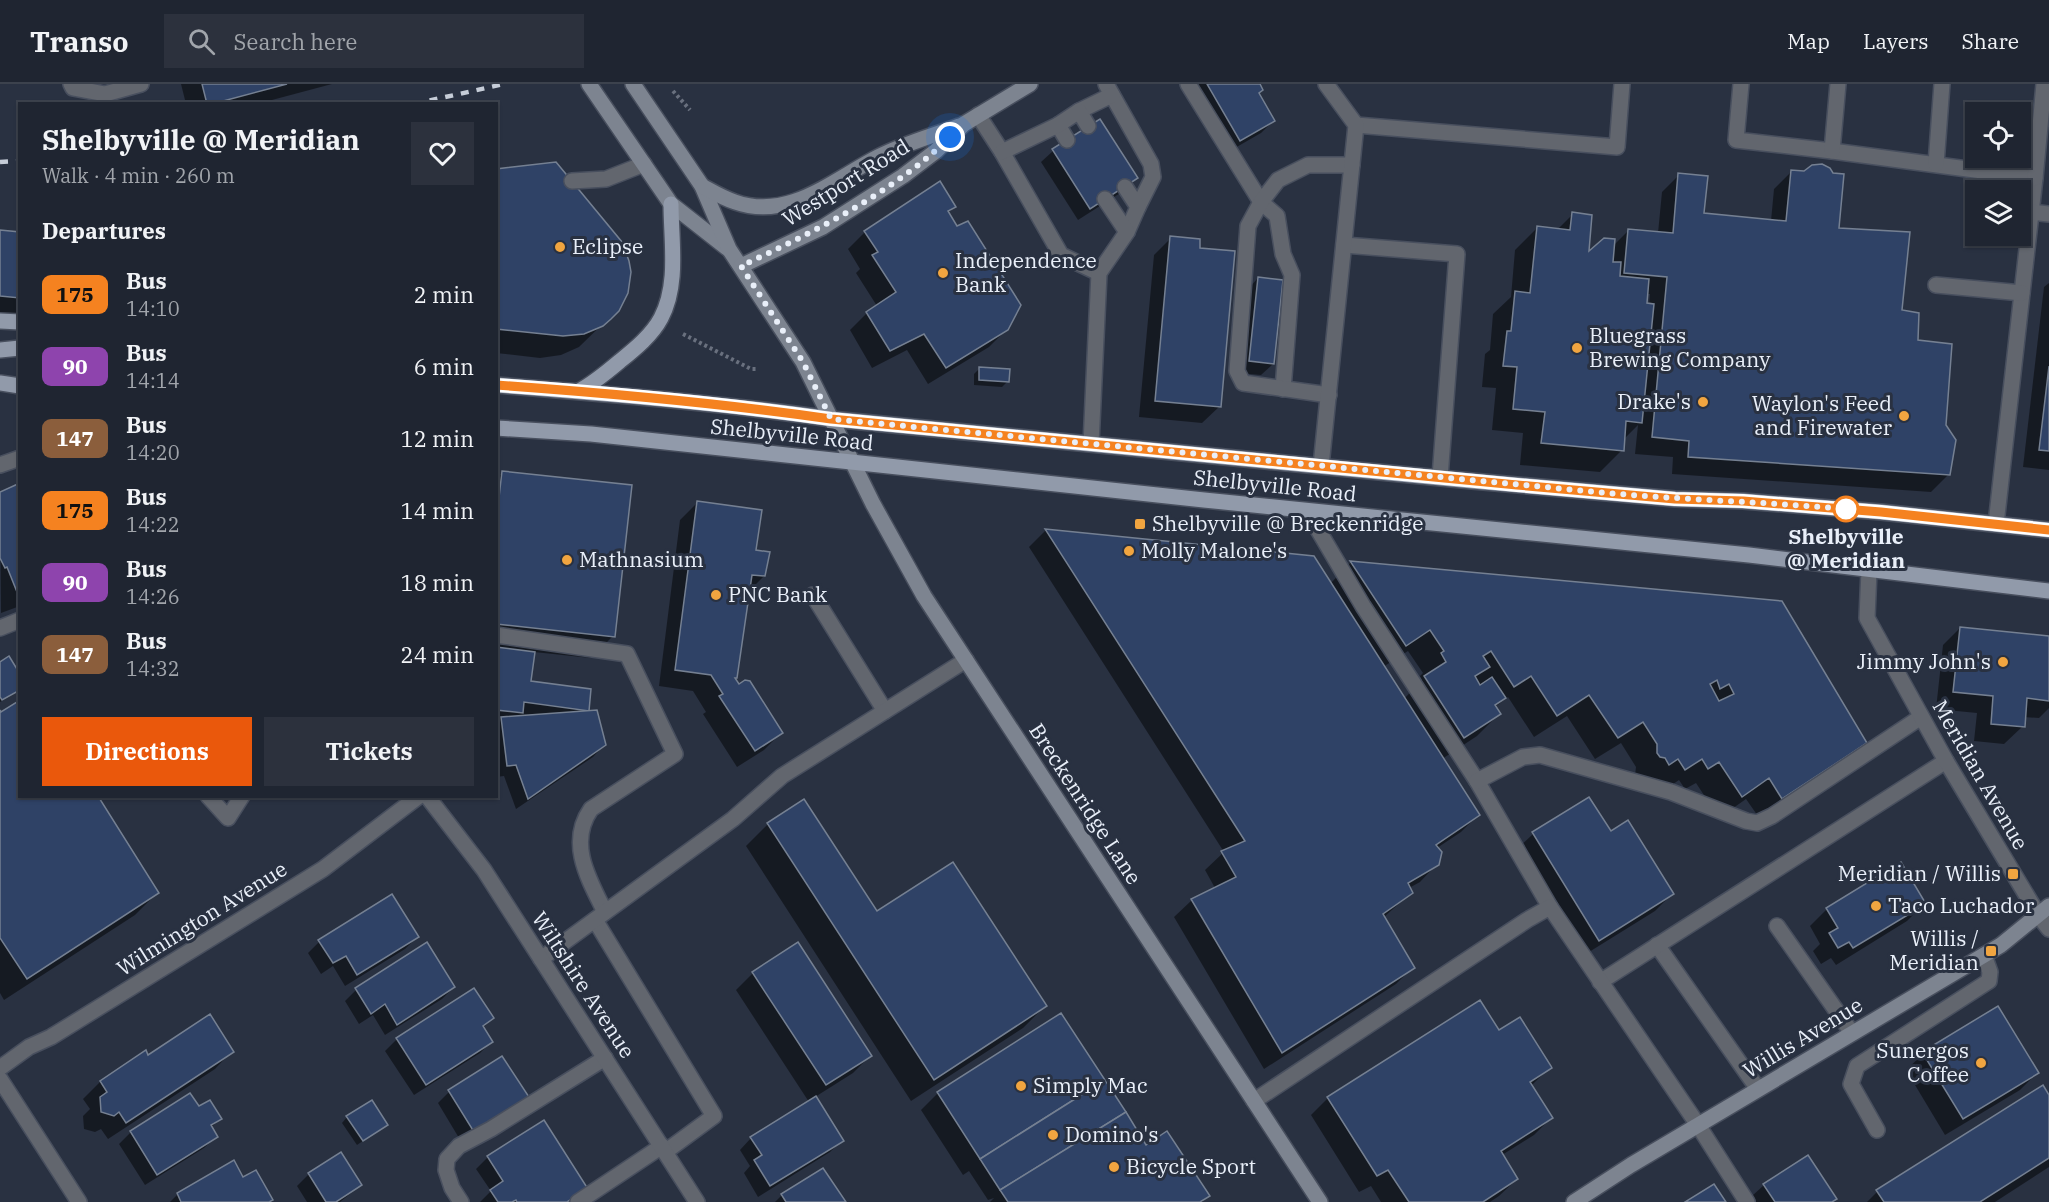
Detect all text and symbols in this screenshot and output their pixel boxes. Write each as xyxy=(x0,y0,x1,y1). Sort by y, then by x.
search box xyxy=(164,14,584,68)
text: Transo xyxy=(30,23,128,60)
icon: search xyxy=(185,25,218,58)
text: Search here xyxy=(233,27,357,56)
text: Map xyxy=(1787,27,1830,55)
text: Layers xyxy=(1863,27,1929,55)
text: Share xyxy=(1962,27,2019,55)
map controls xyxy=(1965,102,2031,246)
button: locate xyxy=(1965,102,2031,168)
text: Shelbyville @ Meridian xyxy=(42,121,360,158)
button: heart xyxy=(411,122,474,185)
your location xyxy=(935,122,965,152)
street label: Westport Road xyxy=(777,132,915,232)
text: Walk · 4 min · 260 m xyxy=(42,162,235,189)
button: layers xyxy=(1965,180,2031,246)
text: Departures xyxy=(42,216,166,245)
place label: Eclipse xyxy=(572,232,643,260)
marker: Eclipse xyxy=(553,240,567,254)
place label: Independence Bank xyxy=(955,246,1097,298)
text: Bus xyxy=(126,266,167,295)
marker: Independence Bank xyxy=(936,266,950,280)
text: 175 xyxy=(56,280,94,308)
text: 2 min xyxy=(414,280,474,309)
text: 14:10 xyxy=(126,295,180,322)
place label: Bluegrass Brewing Company xyxy=(1589,321,1771,373)
text: Bus xyxy=(126,338,167,367)
marker: Bluegrass Brewing Company xyxy=(1570,341,1584,355)
text: 90 xyxy=(62,352,88,380)
text: 6 min xyxy=(414,352,474,381)
text: 14:14 xyxy=(126,367,180,394)
place label: Drake's xyxy=(1617,387,1691,415)
place label: Waylon's Feed and Firewater xyxy=(1752,389,1893,441)
marker: Drake's xyxy=(1696,395,1710,409)
marker: Waylon's Feed and Firewater xyxy=(1897,409,1911,423)
text: Bus xyxy=(126,410,167,439)
street label: Shelbyville Road xyxy=(709,412,875,457)
text: 147 xyxy=(56,424,94,452)
text: 12 min xyxy=(401,424,474,453)
text: 14:20 xyxy=(126,439,180,466)
street label: Shelbyville Road xyxy=(1192,463,1358,508)
text: Bus xyxy=(126,482,167,511)
text: 175 xyxy=(56,496,94,524)
text: 14 min xyxy=(401,496,474,525)
marker: Shelbyville @ Meridian xyxy=(1833,496,1859,522)
place label: Shelbyville @ Breckenridge xyxy=(1152,509,1423,537)
text: 14:22 xyxy=(126,511,180,538)
marker: Shelbyville @ Breckenridge xyxy=(1133,517,1147,531)
place label: Shelbyville @ Meridian xyxy=(1787,522,1905,574)
place label: Molly Malone's xyxy=(1141,536,1287,564)
marker: Molly Malone's xyxy=(1122,544,1136,558)
place label: Mathnasium xyxy=(579,545,704,573)
marker: Mathnasium xyxy=(560,553,574,567)
text: Bus xyxy=(126,554,167,583)
text: 90 xyxy=(62,568,88,596)
text: 18 min xyxy=(401,568,474,597)
place label: PNC Bank xyxy=(728,580,828,608)
text: 14:26 xyxy=(126,583,180,610)
marker: PNC Bank xyxy=(709,588,723,602)
text: Bus xyxy=(126,626,167,655)
text: 147 xyxy=(56,640,94,668)
text: 24 min xyxy=(401,640,474,669)
place label: Jimmy John's xyxy=(1857,647,1991,675)
text: 14:32 xyxy=(126,655,180,682)
marker: Jimmy John's xyxy=(1996,655,2010,669)
street label: Meridian Avenue xyxy=(1927,695,2035,854)
button: Directions xyxy=(42,717,252,786)
button: Tickets xyxy=(264,717,474,786)
street label: Breckenridge Lane xyxy=(1023,717,1148,889)
street label: Wilmington Avenue xyxy=(111,854,292,982)
place label: Meridian / Willis xyxy=(1838,859,2001,887)
marker: Meridian / Willis xyxy=(2006,867,2020,881)
place label: Taco Luchador xyxy=(1888,891,2035,919)
marker: Taco Luchador xyxy=(1869,899,1883,913)
street label: Wiltshire Avenue xyxy=(526,906,642,1063)
place label: Willis / Meridian xyxy=(1889,924,1979,976)
marker: Willis / Meridian xyxy=(1984,944,1998,958)
street label: Willis Avenue xyxy=(1738,990,1867,1084)
place label: Sunergos Coffee xyxy=(1876,1036,1969,1088)
marker: Sunergos Coffee xyxy=(1974,1056,1988,1070)
place label: Simply Mac xyxy=(1033,1071,1148,1099)
marker: Simply Mac xyxy=(1014,1079,1028,1093)
place label: Domino's xyxy=(1065,1120,1158,1148)
marker: Domino's xyxy=(1046,1128,1060,1142)
place label: Bicycle Sport xyxy=(1126,1152,1256,1180)
marker: Bicycle Sport xyxy=(1107,1160,1121,1174)

